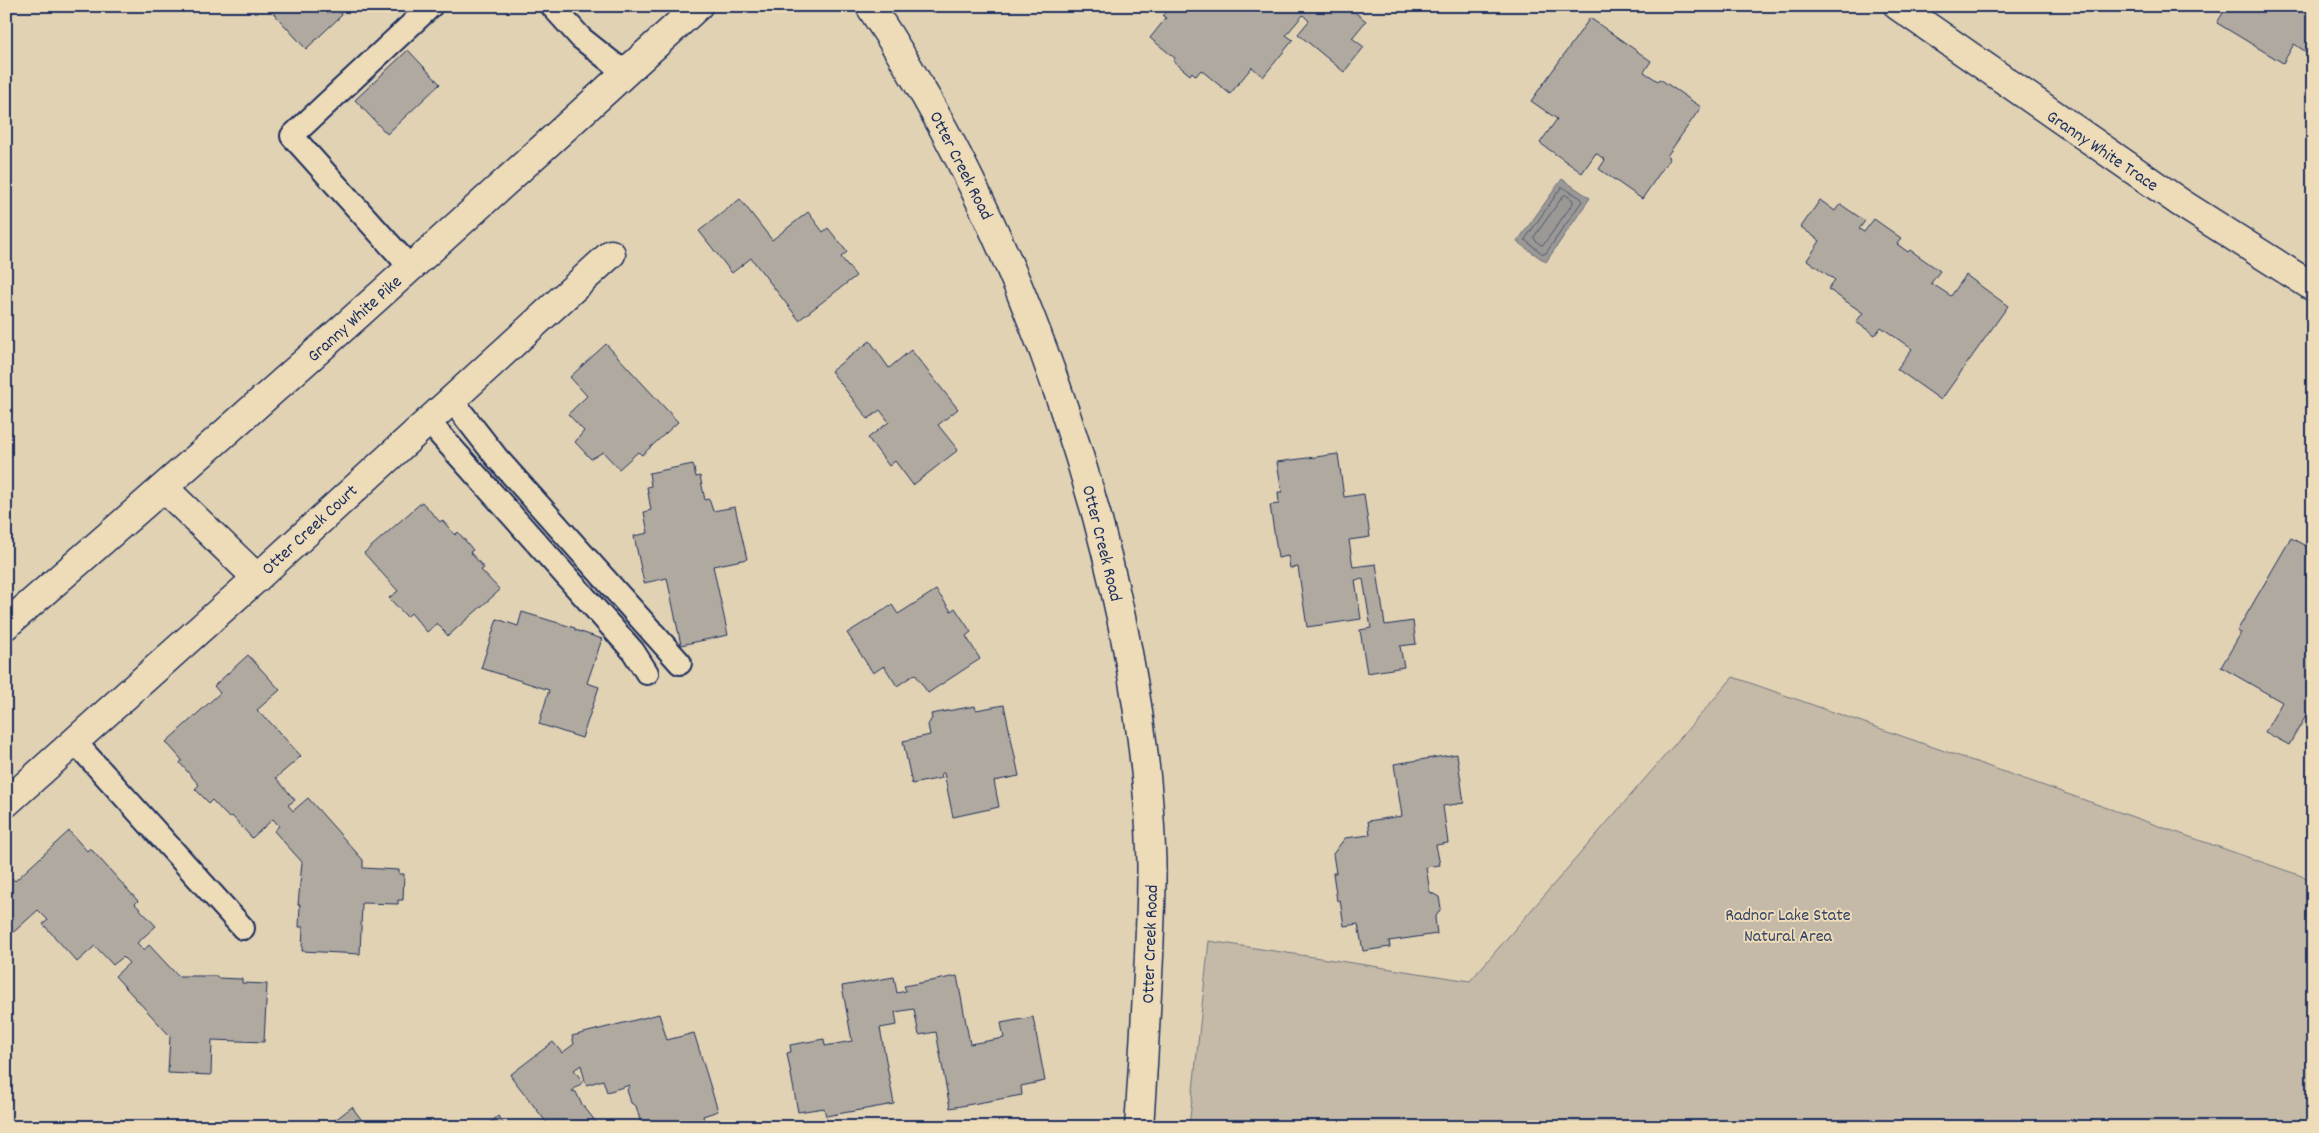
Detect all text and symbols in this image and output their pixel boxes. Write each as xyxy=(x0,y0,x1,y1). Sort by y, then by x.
street label: Granny White Trace xyxy=(2041,105,2163,199)
street label: Otter Creek Road xyxy=(922,107,998,225)
street label: Granny White Pike xyxy=(303,271,409,369)
street label: Otter Creek Court xyxy=(257,479,365,582)
street label: Otter Creek Road xyxy=(1074,483,1127,604)
street label: Otter Creek Road xyxy=(1137,884,1166,1004)
park label: Radnor Lake State Natural Area xyxy=(1725,904,1851,950)

